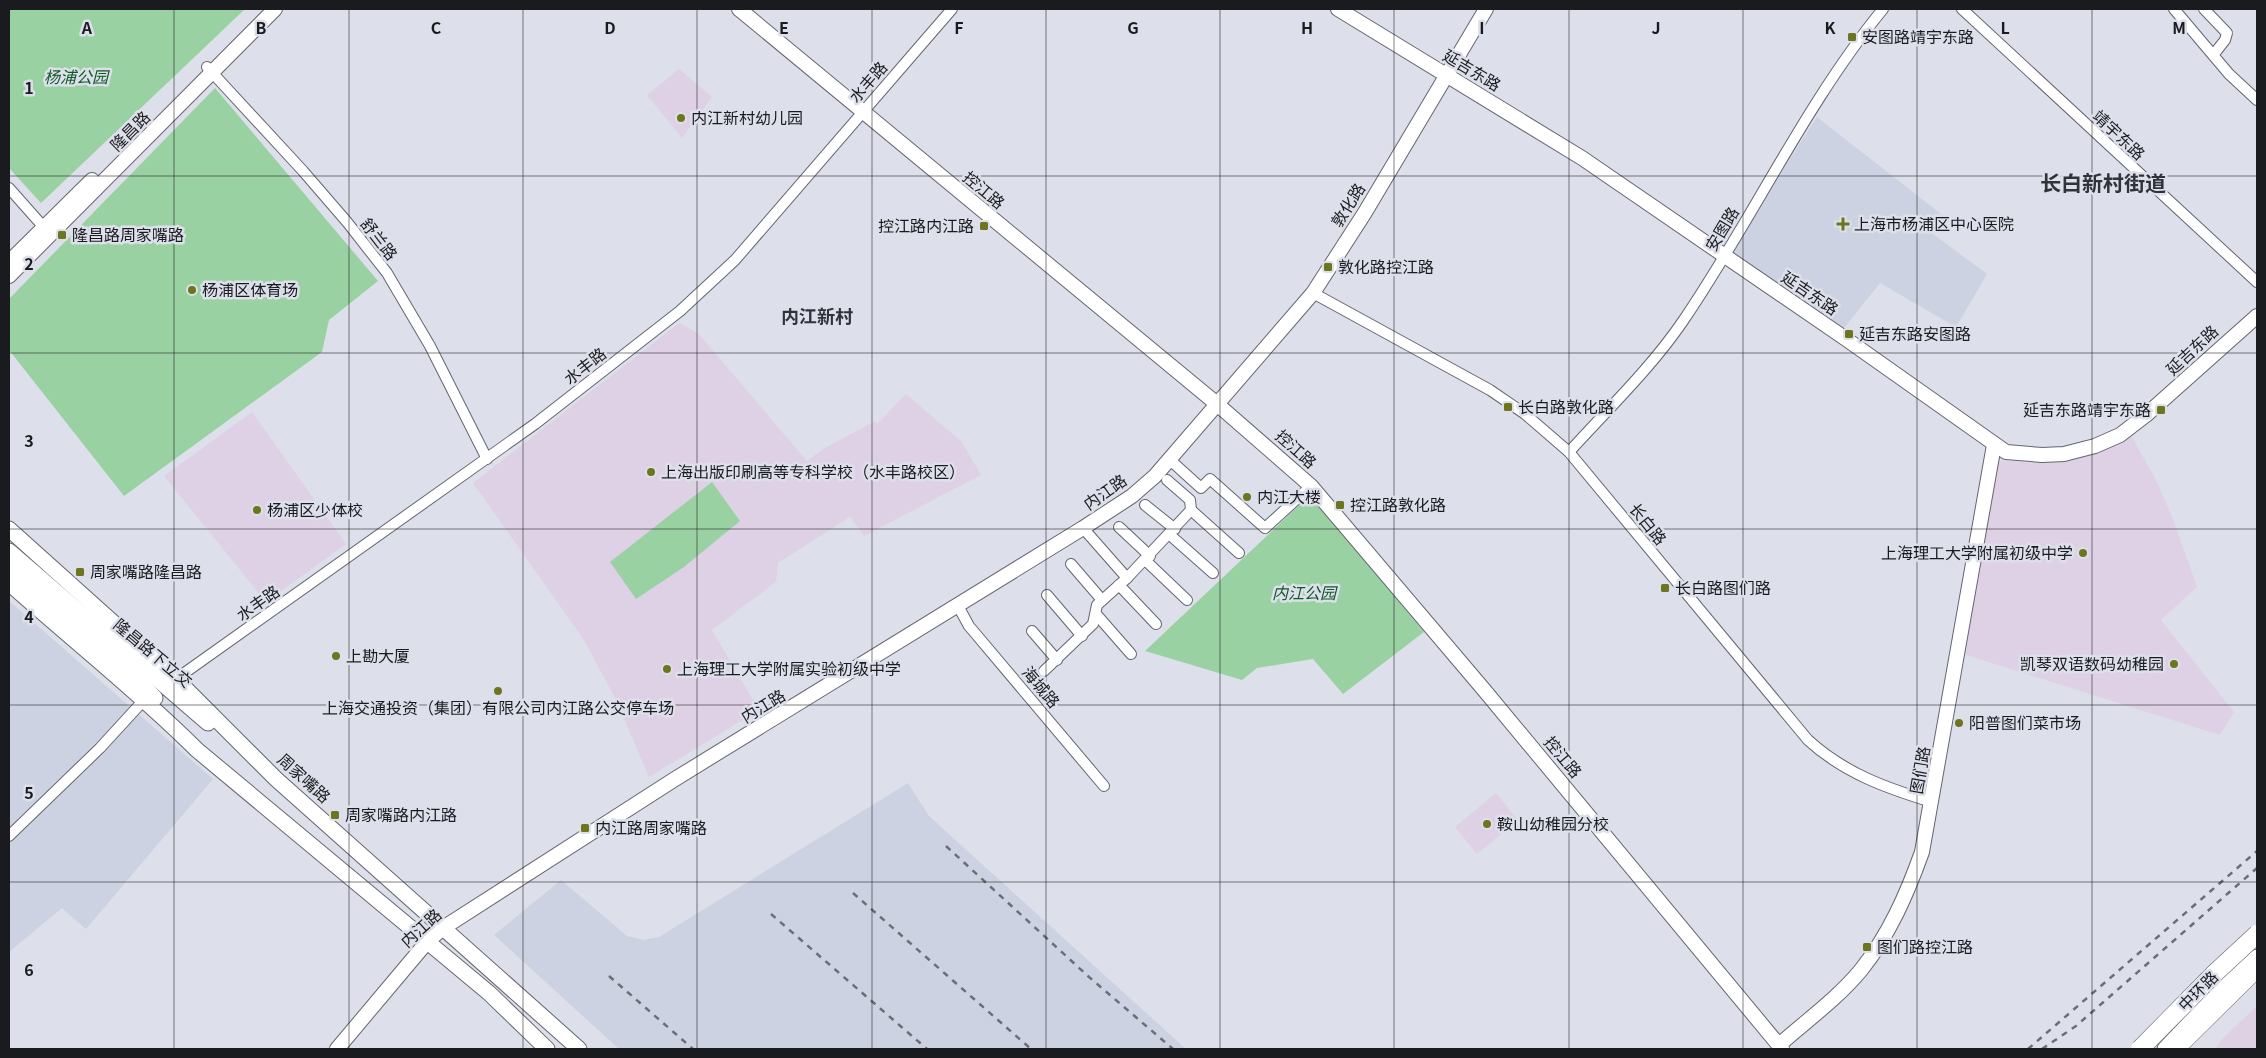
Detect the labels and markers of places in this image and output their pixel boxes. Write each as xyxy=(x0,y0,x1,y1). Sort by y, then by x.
place label: 安图路靖宇东路 xyxy=(1862,24,1974,48)
marker: 安图路靖宇东路 xyxy=(1846,31,1858,43)
place label: 内江新村幼儿园 xyxy=(691,105,803,129)
marker: 内江新村幼儿园 xyxy=(675,112,687,124)
place label: 上海市杨浦区中心医院 xyxy=(1854,211,2014,235)
place label: 控江路内江路 xyxy=(878,213,974,237)
marker: 上海市杨浦区中心医院 xyxy=(1836,217,1850,231)
marker: 控江路内江路 xyxy=(978,220,990,232)
place label: 隆昌路周家嘴路 xyxy=(72,222,184,246)
marker: 隆昌路周家嘴路 xyxy=(56,229,68,241)
place label: 敦化路控江路 xyxy=(1338,254,1434,278)
marker: 敦化路控江路 xyxy=(1322,261,1334,273)
place label: 杨浦区体育场 xyxy=(202,277,298,301)
marker: 杨浦区体育场 xyxy=(186,284,198,296)
place label: 延吉东路安图路 xyxy=(1859,321,1971,345)
marker: 延吉东路安图路 xyxy=(1843,328,1855,340)
place label: 长白路敦化路 xyxy=(1518,394,1614,418)
place label: 延吉东路靖宇东路 xyxy=(2023,397,2151,421)
marker: 长白路敦化路 xyxy=(1502,401,1514,413)
marker: 延吉东路靖宇东路 xyxy=(2155,404,2167,416)
place label: 上海出版印刷高等专科学校（水丰路校区） xyxy=(661,459,965,483)
marker: 上海出版印刷高等专科学校（水丰路校区） xyxy=(645,466,657,478)
place label: 内江大楼 xyxy=(1257,484,1321,508)
marker: 内江大楼 xyxy=(1241,491,1253,503)
place label: 控江路敦化路 xyxy=(1350,492,1446,516)
place label: 杨浦区少体校 xyxy=(267,497,363,521)
marker: 控江路敦化路 xyxy=(1334,499,1346,511)
marker: 杨浦区少体校 xyxy=(251,504,263,516)
place label: 上海理工大学附属初级中学 xyxy=(1881,540,2073,564)
marker: 上海理工大学附属初级中学 xyxy=(2077,547,2089,559)
place label: 周家嘴路隆昌路 xyxy=(90,559,202,583)
marker: 周家嘴路隆昌路 xyxy=(74,566,86,578)
place label: 长白路图们路 xyxy=(1675,575,1771,599)
marker: 长白路图们路 xyxy=(1659,582,1671,594)
place label: 上勘大厦 xyxy=(346,643,410,667)
marker: 上勘大厦 xyxy=(330,650,342,662)
place label: 凯琴双语数码幼稚园 xyxy=(2020,651,2164,675)
place label: 上海理工大学附属实验初级中学 xyxy=(677,656,901,680)
marker: 凯琴双语数码幼稚园 xyxy=(2168,658,2180,670)
marker: 上海理工大学附属实验初级中学 xyxy=(661,663,673,675)
marker: 上海交通投资（集团）有限公司内江路公交停车场 xyxy=(492,685,504,697)
place label: 上海交通投资（集团）有限公司内江路公交停车场 xyxy=(322,695,674,719)
place label: 阳普图们菜市场 xyxy=(1969,710,2081,734)
marker: 阳普图们菜市场 xyxy=(1953,717,1965,729)
place label: 周家嘴路内江路 xyxy=(345,802,457,826)
marker: 周家嘴路内江路 xyxy=(329,809,341,821)
place label: 鞍山幼稚园分校 xyxy=(1497,811,1609,835)
place label: 内江路周家嘴路 xyxy=(595,815,707,839)
marker: 鞍山幼稚园分校 xyxy=(1481,818,1493,830)
marker: 内江路周家嘴路 xyxy=(579,822,591,834)
place label: 图们路控江路 xyxy=(1877,934,1973,958)
marker: 图们路控江路 xyxy=(1861,941,1873,953)

